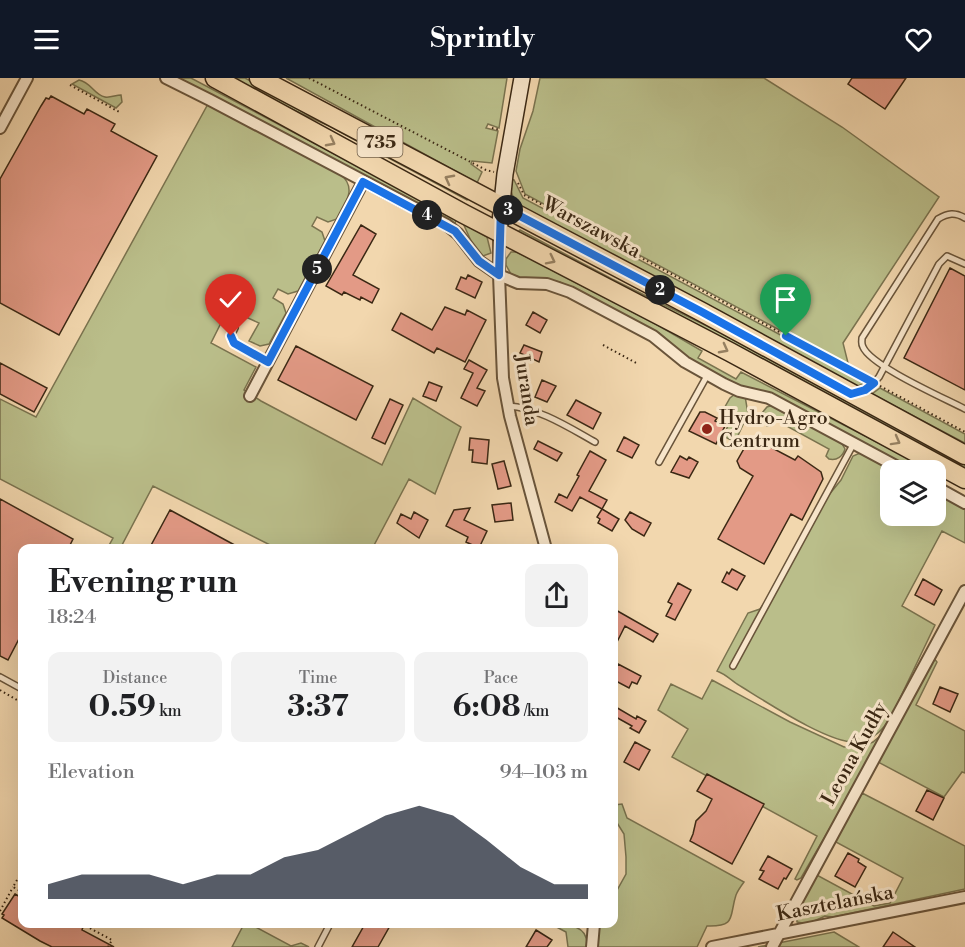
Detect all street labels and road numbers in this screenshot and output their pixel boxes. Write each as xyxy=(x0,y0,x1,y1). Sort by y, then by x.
road number: 735 xyxy=(358,127,403,157)
street label: Warszawska xyxy=(537,191,645,265)
street label: Juranda xyxy=(508,351,544,428)
street label: Leona Kudły xyxy=(816,698,894,810)
street label: Kasztelańska xyxy=(774,880,897,928)

